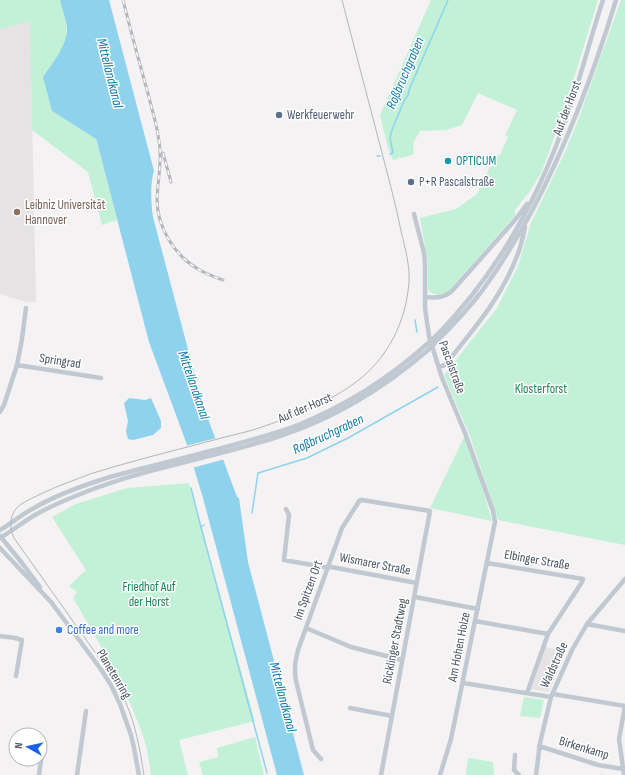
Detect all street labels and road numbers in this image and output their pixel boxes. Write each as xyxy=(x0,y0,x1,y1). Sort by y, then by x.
street label: Auf der Horst xyxy=(549,78,585,139)
street label: Pascalstraße xyxy=(435,338,469,396)
street label: Springrad xyxy=(38,350,82,372)
street label: Auf der Horst xyxy=(275,389,335,427)
street label: Elbinger Straße xyxy=(503,546,571,574)
street label: Wismarer Straße xyxy=(338,549,412,579)
street label: Im Spitzen Ort xyxy=(290,558,326,622)
street label: Ricklinger Stadtweg xyxy=(379,597,411,685)
street label: Am Hohen Holze xyxy=(444,611,474,684)
street label: Waldstraße xyxy=(536,639,572,691)
street label: Planetenring xyxy=(93,646,135,702)
street label: Birkenkamp xyxy=(557,733,611,763)

